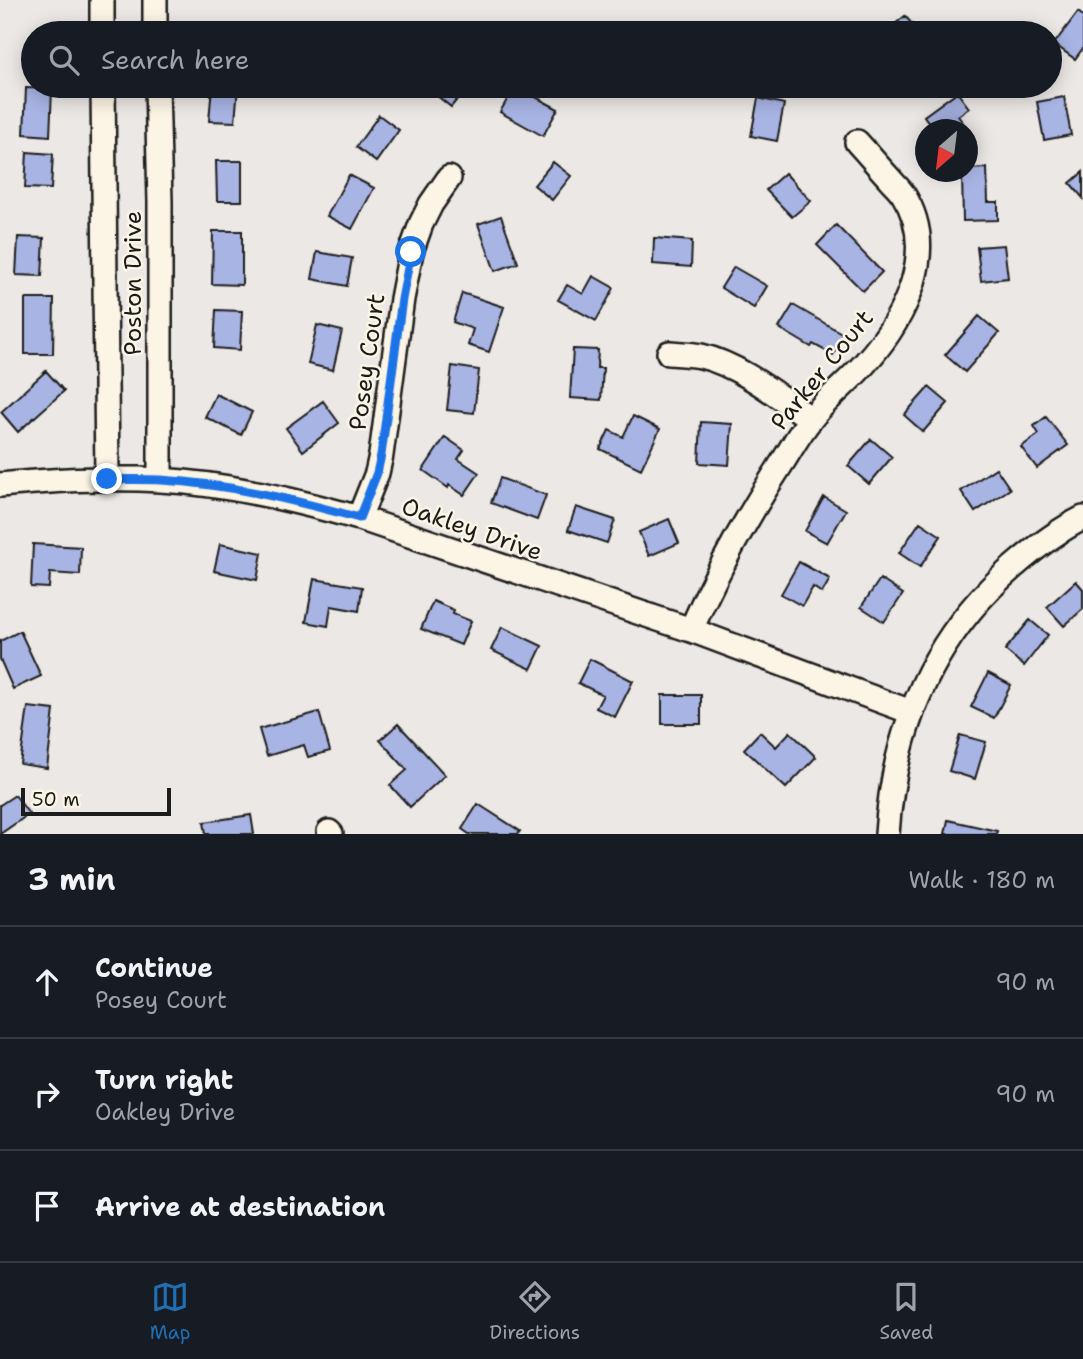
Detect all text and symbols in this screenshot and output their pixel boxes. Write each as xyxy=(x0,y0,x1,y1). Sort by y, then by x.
search box xyxy=(21,21,1062,98)
icon: search xyxy=(45,41,83,79)
text: Search here xyxy=(101,42,250,77)
north arrow xyxy=(915,119,978,182)
street label: Poston Drive xyxy=(117,211,149,355)
route start xyxy=(395,236,426,267)
street label: Posey Court xyxy=(342,292,392,432)
street label: Parker Court xyxy=(763,303,881,437)
route end xyxy=(91,463,122,494)
street label: Oakley Drive xyxy=(397,490,547,568)
scale bar xyxy=(21,785,172,817)
text: 50 m xyxy=(32,787,80,812)
text: 3 min xyxy=(28,859,115,900)
text: Walk · 180 m xyxy=(909,865,1055,895)
text: Continue xyxy=(95,950,213,985)
icon: ahead xyxy=(28,963,66,1001)
text: 90 m xyxy=(995,967,1055,997)
text: Posey Court xyxy=(95,985,227,1015)
text: Turn right xyxy=(95,1062,233,1097)
icon: right xyxy=(28,1075,66,1113)
text: 90 m xyxy=(995,1079,1055,1109)
text: Oakley Drive xyxy=(95,1097,236,1127)
icon: arrive xyxy=(28,1187,66,1225)
text: Arrive at destination xyxy=(95,1189,385,1224)
tab: Map xyxy=(150,1278,190,1345)
tab: Directions xyxy=(490,1278,580,1345)
tab: Saved xyxy=(879,1278,933,1345)

